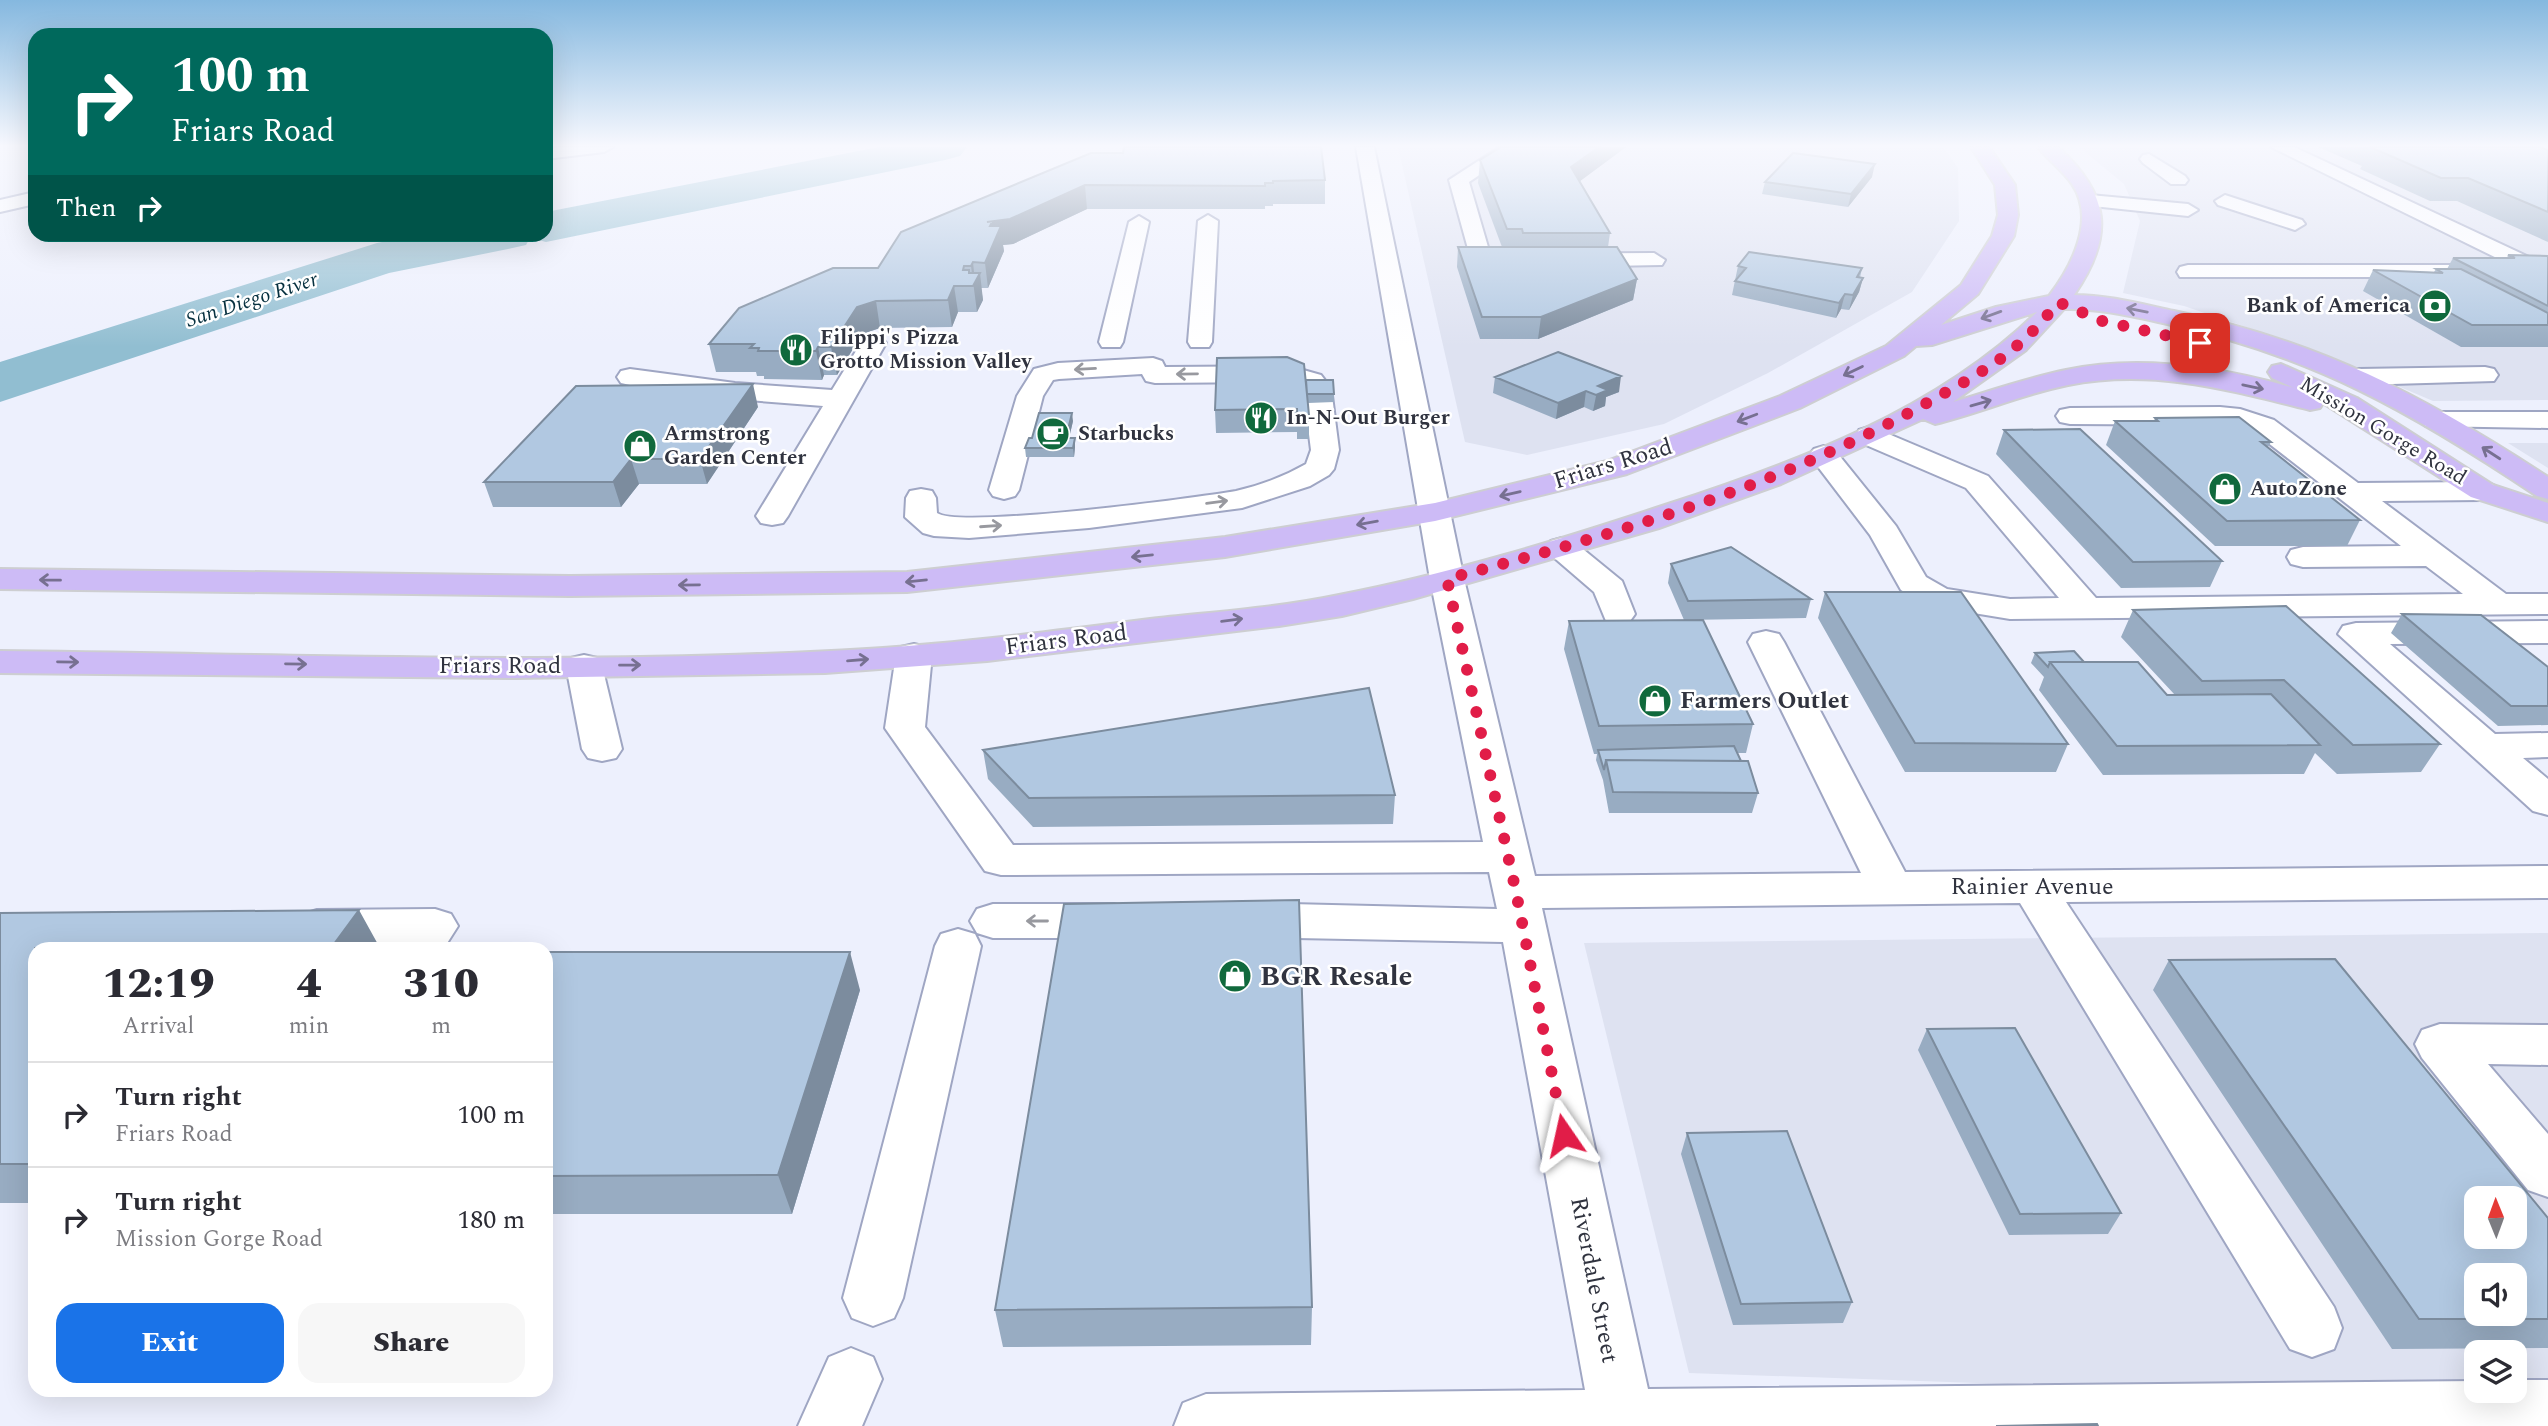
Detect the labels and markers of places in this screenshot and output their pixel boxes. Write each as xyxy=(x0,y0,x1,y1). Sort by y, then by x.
bank icon: Bank of America xyxy=(2416,287,2454,325)
place label: Bank of America xyxy=(2246,290,2410,322)
pin xyxy=(2170,313,2230,373)
place label: Filippi's Pizza Grotto Mission Valley xyxy=(820,322,1033,378)
restaurant icon: Filippi's Pizza Grotto Mission Valley xyxy=(777,331,815,369)
restaurant icon: In-N-Out Burger xyxy=(1242,399,1280,437)
place label: In-N-Out Burger xyxy=(1286,402,1450,434)
cafe icon: Starbucks xyxy=(1034,415,1072,453)
place label: Armstrong Garden Center xyxy=(664,418,806,474)
place label: Starbucks xyxy=(1078,418,1174,450)
shop icon: Armstrong Garden Center xyxy=(621,427,659,465)
shop icon: AutoZone xyxy=(2206,470,2244,508)
place label: AutoZone xyxy=(2250,473,2347,505)
shop icon: Farmers Outlet xyxy=(1636,682,1674,720)
place label: Farmers Outlet xyxy=(1680,683,1849,719)
place label: BGR Resale xyxy=(1260,955,1413,998)
shop icon: BGR Resale xyxy=(1216,957,1254,995)

